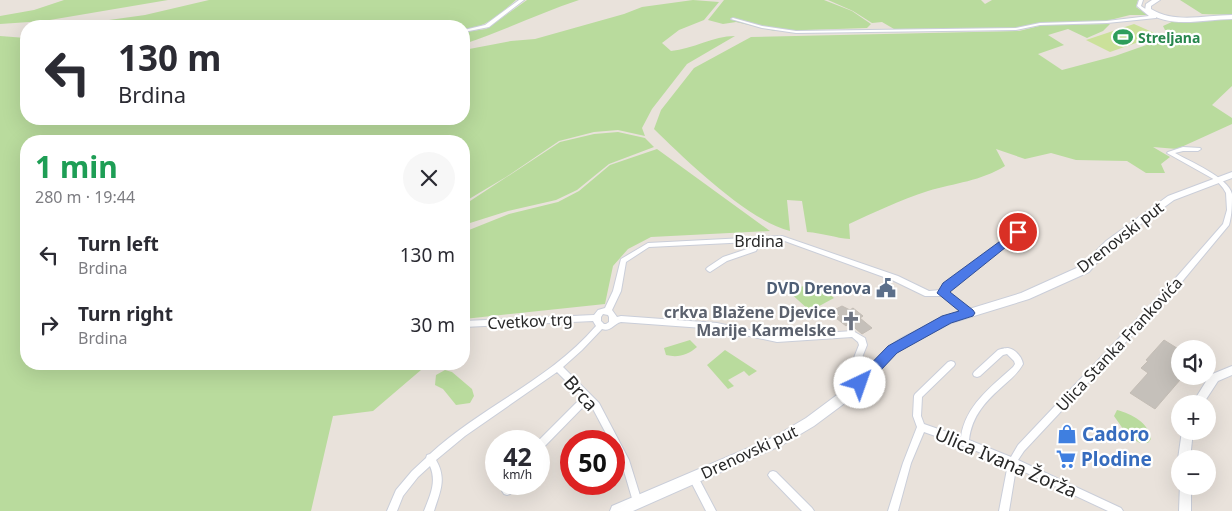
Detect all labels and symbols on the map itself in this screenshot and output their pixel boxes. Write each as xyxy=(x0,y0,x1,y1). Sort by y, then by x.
sports icon: Streljana xyxy=(1112,26,1134,48)
place label: Streljana xyxy=(1138,28,1200,47)
street label: Drenovski put xyxy=(1072,196,1168,278)
pin xyxy=(997,211,1039,253)
street label: Brdina xyxy=(734,230,784,252)
street label: Ulica Stanka Frankovića xyxy=(1051,272,1187,416)
place label: DVD Drenova xyxy=(766,277,871,299)
public building icon: DVD Drenova xyxy=(875,277,897,299)
place label: crkva Blažene Djevice Marije Karmelske xyxy=(664,301,836,341)
street label: Cvetkov trg xyxy=(487,308,573,334)
church icon: crkva Blažene Djevice Marije Karmelske xyxy=(840,310,862,332)
position arrow xyxy=(833,356,885,408)
street label: Brca xyxy=(558,370,604,416)
street label: Drenovski put xyxy=(697,420,801,484)
street label: Ulica Ivana Žorža xyxy=(931,420,1081,504)
place label: Cadoro xyxy=(1082,421,1149,447)
shop icon: Cadoro xyxy=(1056,423,1078,445)
speed limit sign: 50 xyxy=(560,430,625,495)
place label: Plodine xyxy=(1081,446,1152,472)
supermarket icon: Plodine xyxy=(1055,448,1077,470)

